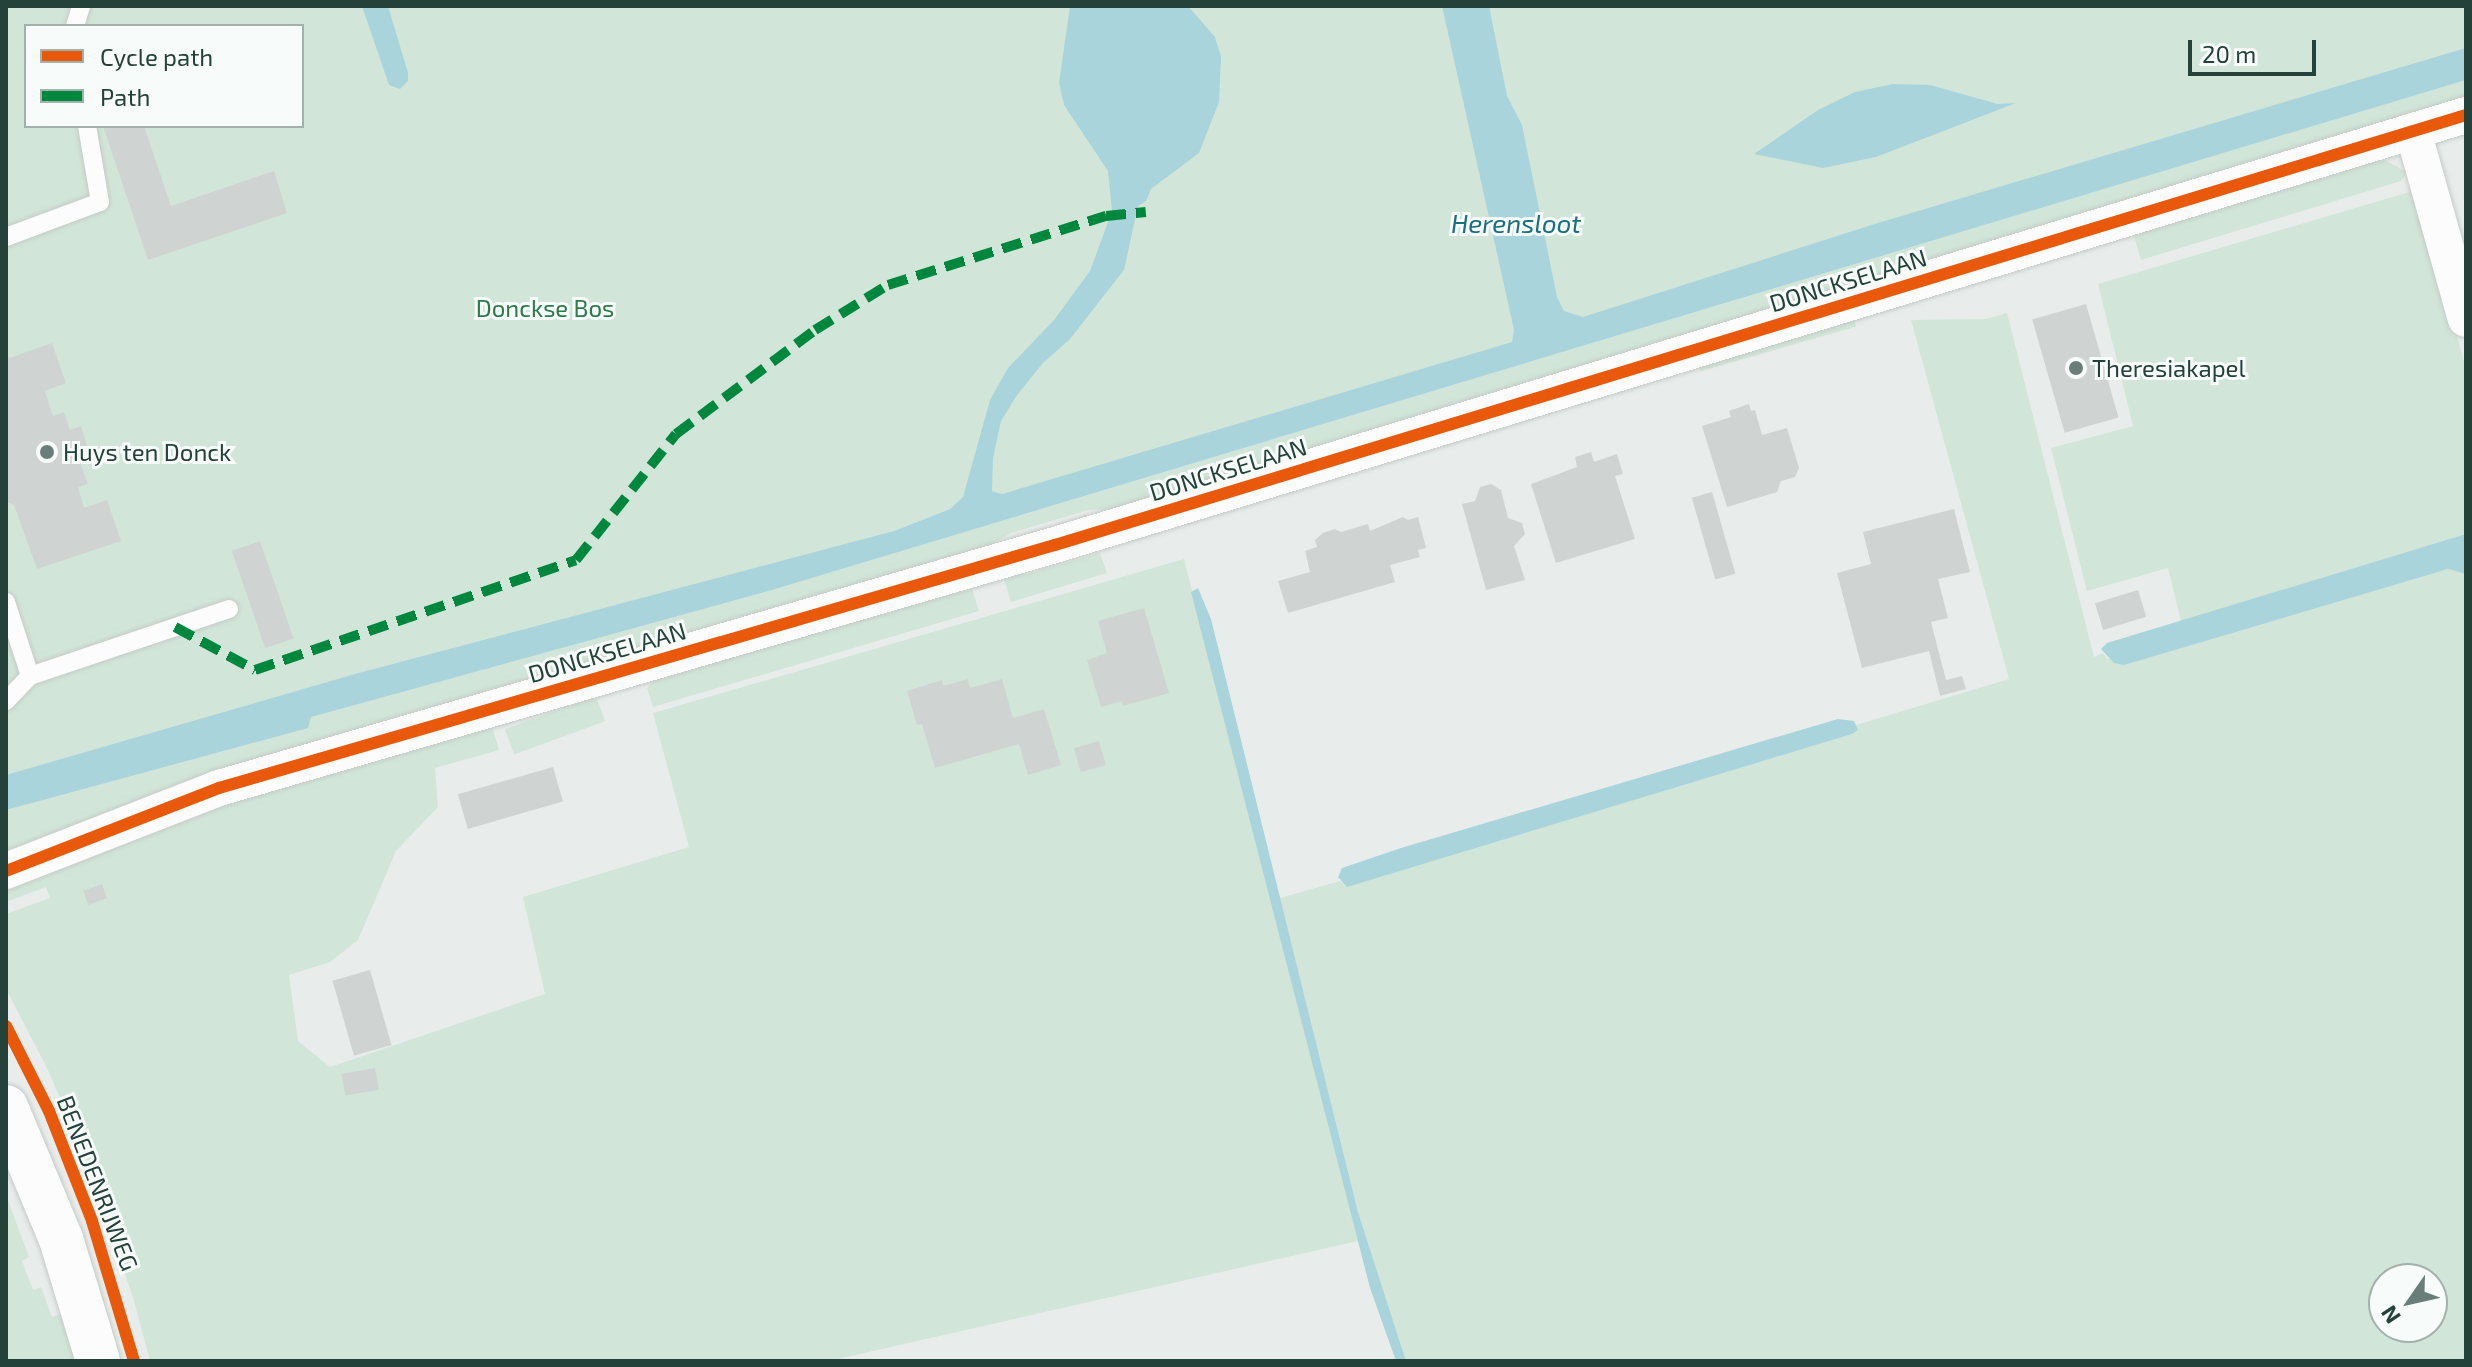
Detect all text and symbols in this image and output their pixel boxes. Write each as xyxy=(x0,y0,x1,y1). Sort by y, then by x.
legend xyxy=(24,24,304,128)
scale bar xyxy=(2192,24,2320,74)
text: 20 m xyxy=(2202,39,2256,68)
text: Cycle path xyxy=(100,42,213,71)
text: Path xyxy=(100,82,150,111)
water label: Herensloot xyxy=(1451,207,1581,239)
street label: DONCKSELAAN xyxy=(1766,242,1930,318)
park label: Donckse Bos xyxy=(476,294,614,322)
place label: Theresiakapel xyxy=(2092,354,2246,382)
marker: Theresiakapel xyxy=(2067,359,2085,377)
street label: DONCKSELAAN xyxy=(1146,431,1310,507)
place label: Huys ten Donck xyxy=(63,438,232,466)
marker: Huys ten Donck xyxy=(38,443,56,461)
street label: DONCKSELAAN xyxy=(525,616,689,688)
street label: BENEDENRIJWEG xyxy=(51,1091,145,1275)
north arrow xyxy=(2368,1263,2448,1343)
text: N xyxy=(2375,1301,2405,1329)

